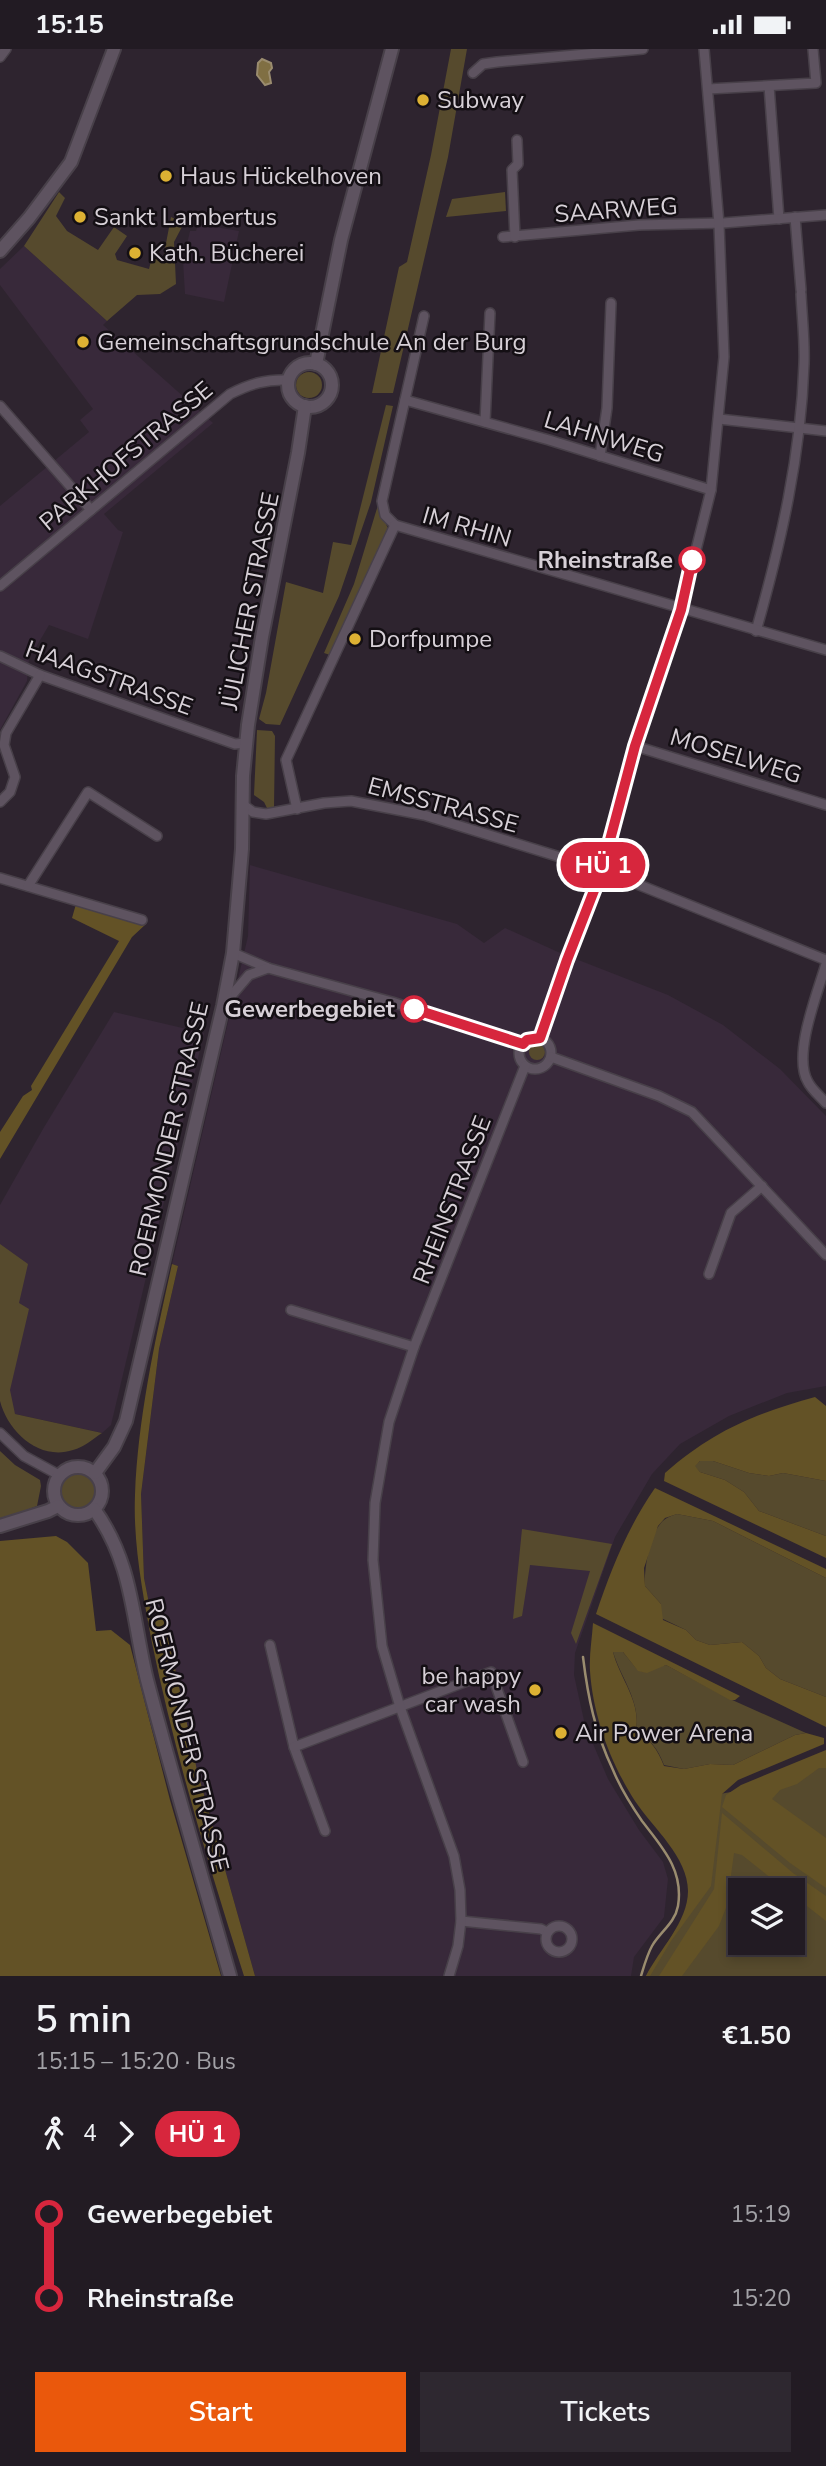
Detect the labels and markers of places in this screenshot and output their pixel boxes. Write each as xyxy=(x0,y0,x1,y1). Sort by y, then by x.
place label: Subway xyxy=(437,84,525,116)
marker: Subway xyxy=(415,92,431,108)
place label: Haus Hückelhoven xyxy=(180,160,382,192)
marker: Haus Hückelhoven xyxy=(158,168,174,184)
place label: Sankt Lambertus xyxy=(94,201,277,233)
marker: Sankt Lambertus xyxy=(72,209,88,225)
place label: Kath. Bücherei xyxy=(149,237,304,269)
marker: Kath. Bücherei xyxy=(127,245,143,261)
place label: Gemeinschaftsgrundschule An der Burg xyxy=(97,326,527,358)
marker: Gemeinschaftsgrundschule An der Burg xyxy=(75,334,91,350)
place label: Rheinstraße xyxy=(537,544,673,576)
marker: Rheinstraße xyxy=(679,547,705,573)
place label: Dorfpumpe xyxy=(369,623,492,655)
marker: Dorfpumpe xyxy=(347,631,363,647)
place label: Gewerbegebiet xyxy=(224,993,396,1025)
marker: Gewerbegebiet xyxy=(401,996,427,1022)
place label: be happy car wash xyxy=(422,1660,522,1720)
marker: be happy car wash xyxy=(527,1682,543,1698)
place label: Air Power Arena xyxy=(575,1717,753,1749)
marker: Air Power Arena xyxy=(553,1725,569,1741)

